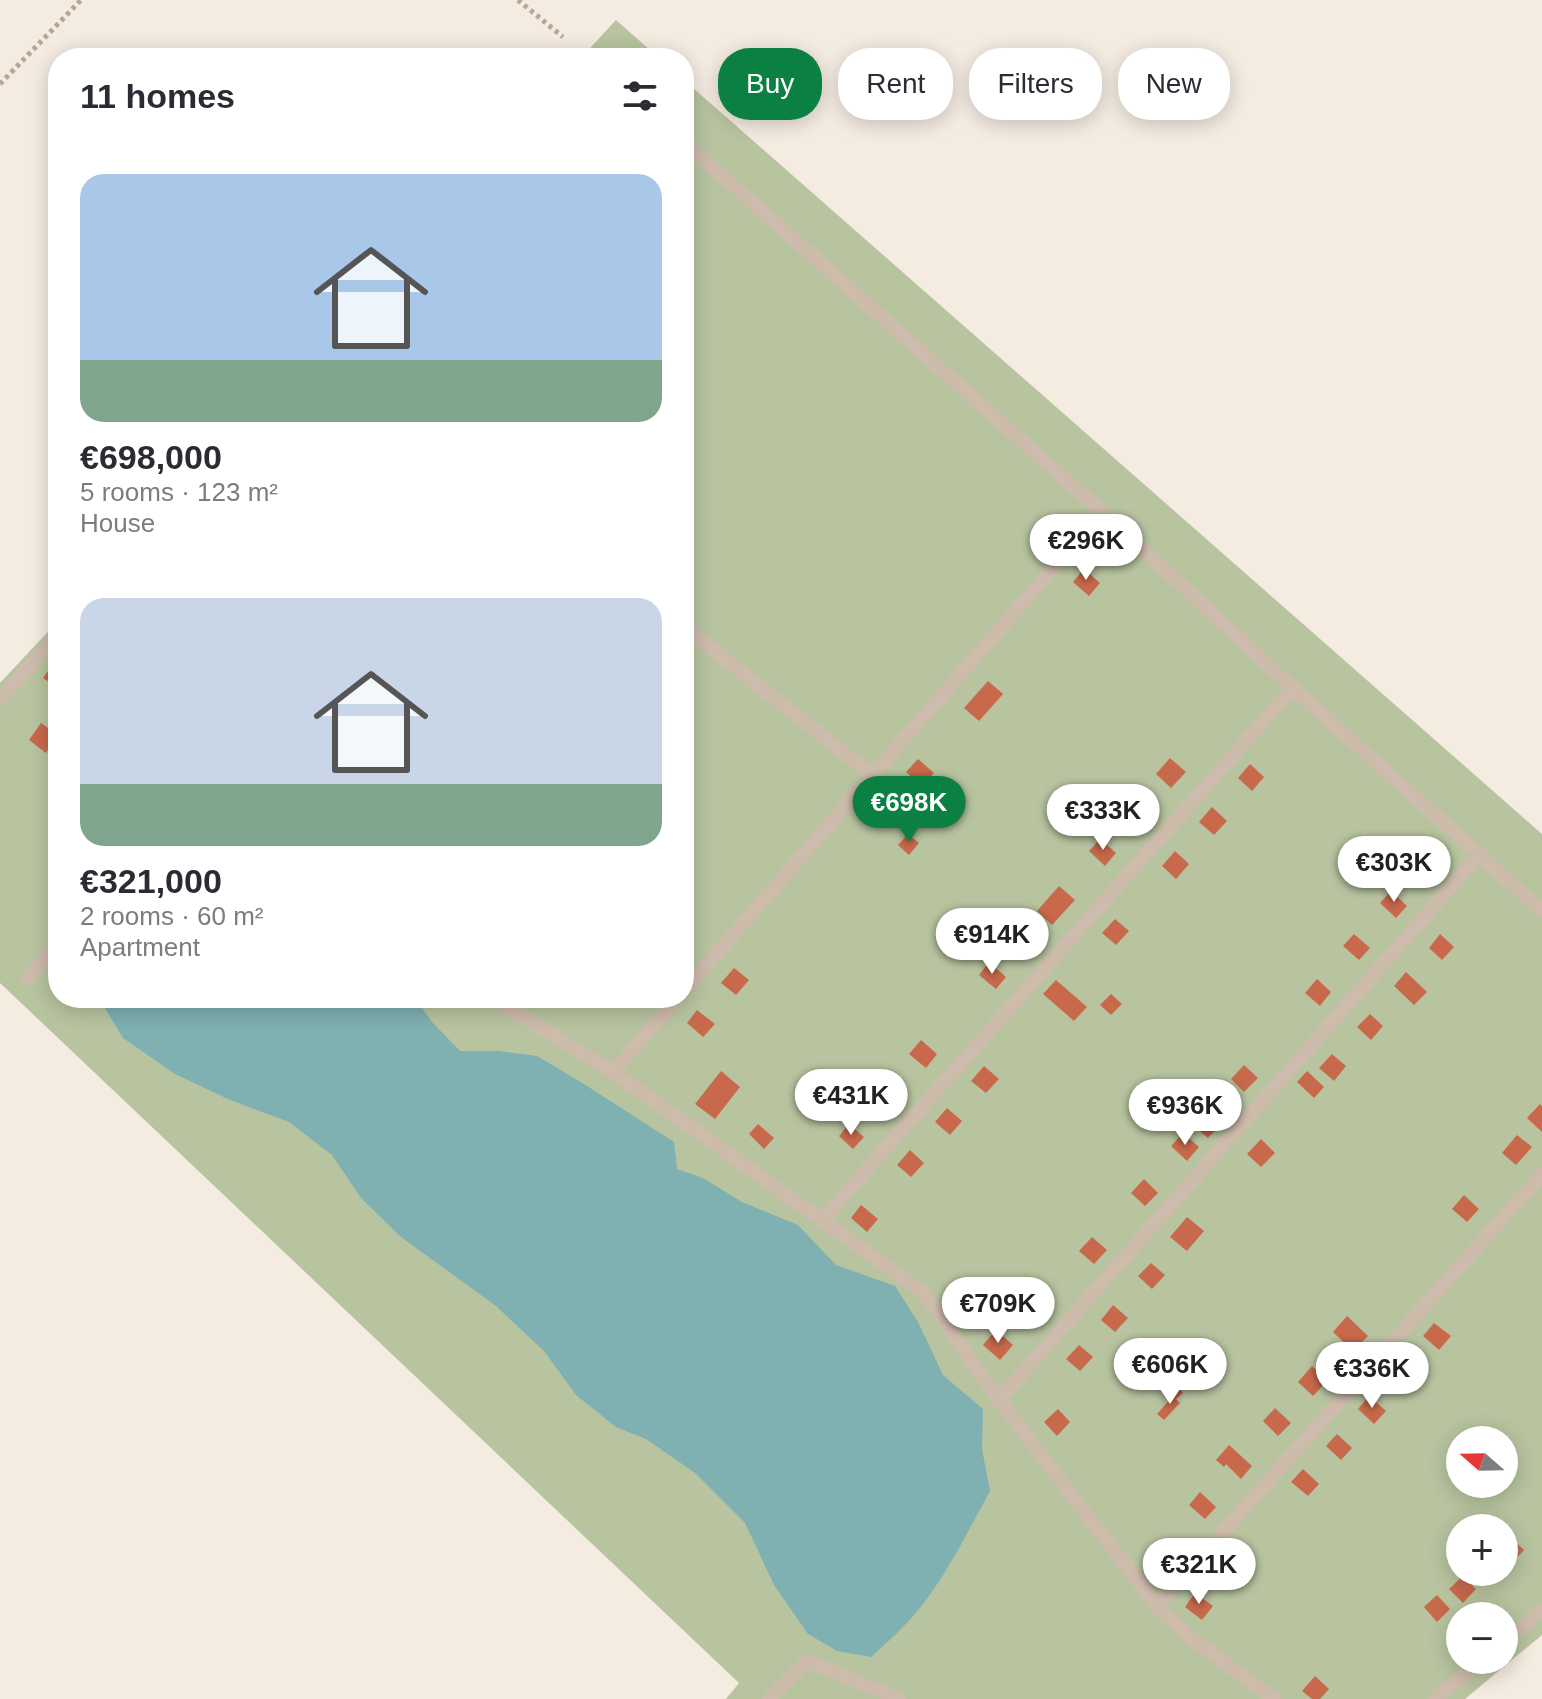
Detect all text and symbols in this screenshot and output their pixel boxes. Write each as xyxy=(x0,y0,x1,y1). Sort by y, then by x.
chip: Buy xyxy=(718,48,822,120)
chip: Rent xyxy=(838,48,953,120)
chip: Filters xyxy=(969,48,1102,120)
chip: New xyxy=(1118,48,1230,120)
icon: filters xyxy=(618,74,662,118)
text: 11 homes xyxy=(80,77,235,115)
icon: home xyxy=(299,226,443,370)
text: €698,000 xyxy=(80,438,222,476)
text: 5 rooms · 123 m² xyxy=(80,477,278,507)
text: House xyxy=(80,508,155,538)
pin: €296K xyxy=(1030,514,1142,582)
text: €296K xyxy=(1048,525,1124,555)
icon: home xyxy=(299,650,443,794)
pin: €698K xyxy=(853,776,965,844)
pin: €333K xyxy=(1047,784,1159,852)
text: €698K xyxy=(871,787,947,817)
text: €333K xyxy=(1065,795,1141,825)
pin: €303K xyxy=(1338,836,1450,904)
text: €303K xyxy=(1356,847,1432,877)
text: €321,000 xyxy=(80,862,222,900)
text: 2 rooms · 60 m² xyxy=(80,901,264,931)
pin: €914K xyxy=(936,908,1048,976)
text: €914K xyxy=(954,919,1030,949)
text: Apartment xyxy=(80,932,200,962)
pin: €431K xyxy=(795,1069,907,1137)
pin: €936K xyxy=(1129,1079,1241,1147)
text: €431K xyxy=(813,1080,889,1110)
text: €936K xyxy=(1147,1090,1223,1120)
pin: €709K xyxy=(942,1277,1054,1345)
text: €709K xyxy=(960,1288,1036,1318)
pin: €606K xyxy=(1114,1338,1226,1406)
pin: €336K xyxy=(1316,1342,1428,1410)
text: €606K xyxy=(1132,1349,1208,1379)
text: €336K xyxy=(1334,1353,1410,1383)
north arrow xyxy=(1446,1426,1518,1498)
map controls xyxy=(1446,1426,1518,1674)
button: + xyxy=(1446,1514,1518,1586)
pin: €321K xyxy=(1143,1538,1255,1606)
text: €321K xyxy=(1161,1549,1237,1579)
button: − xyxy=(1446,1602,1518,1674)

